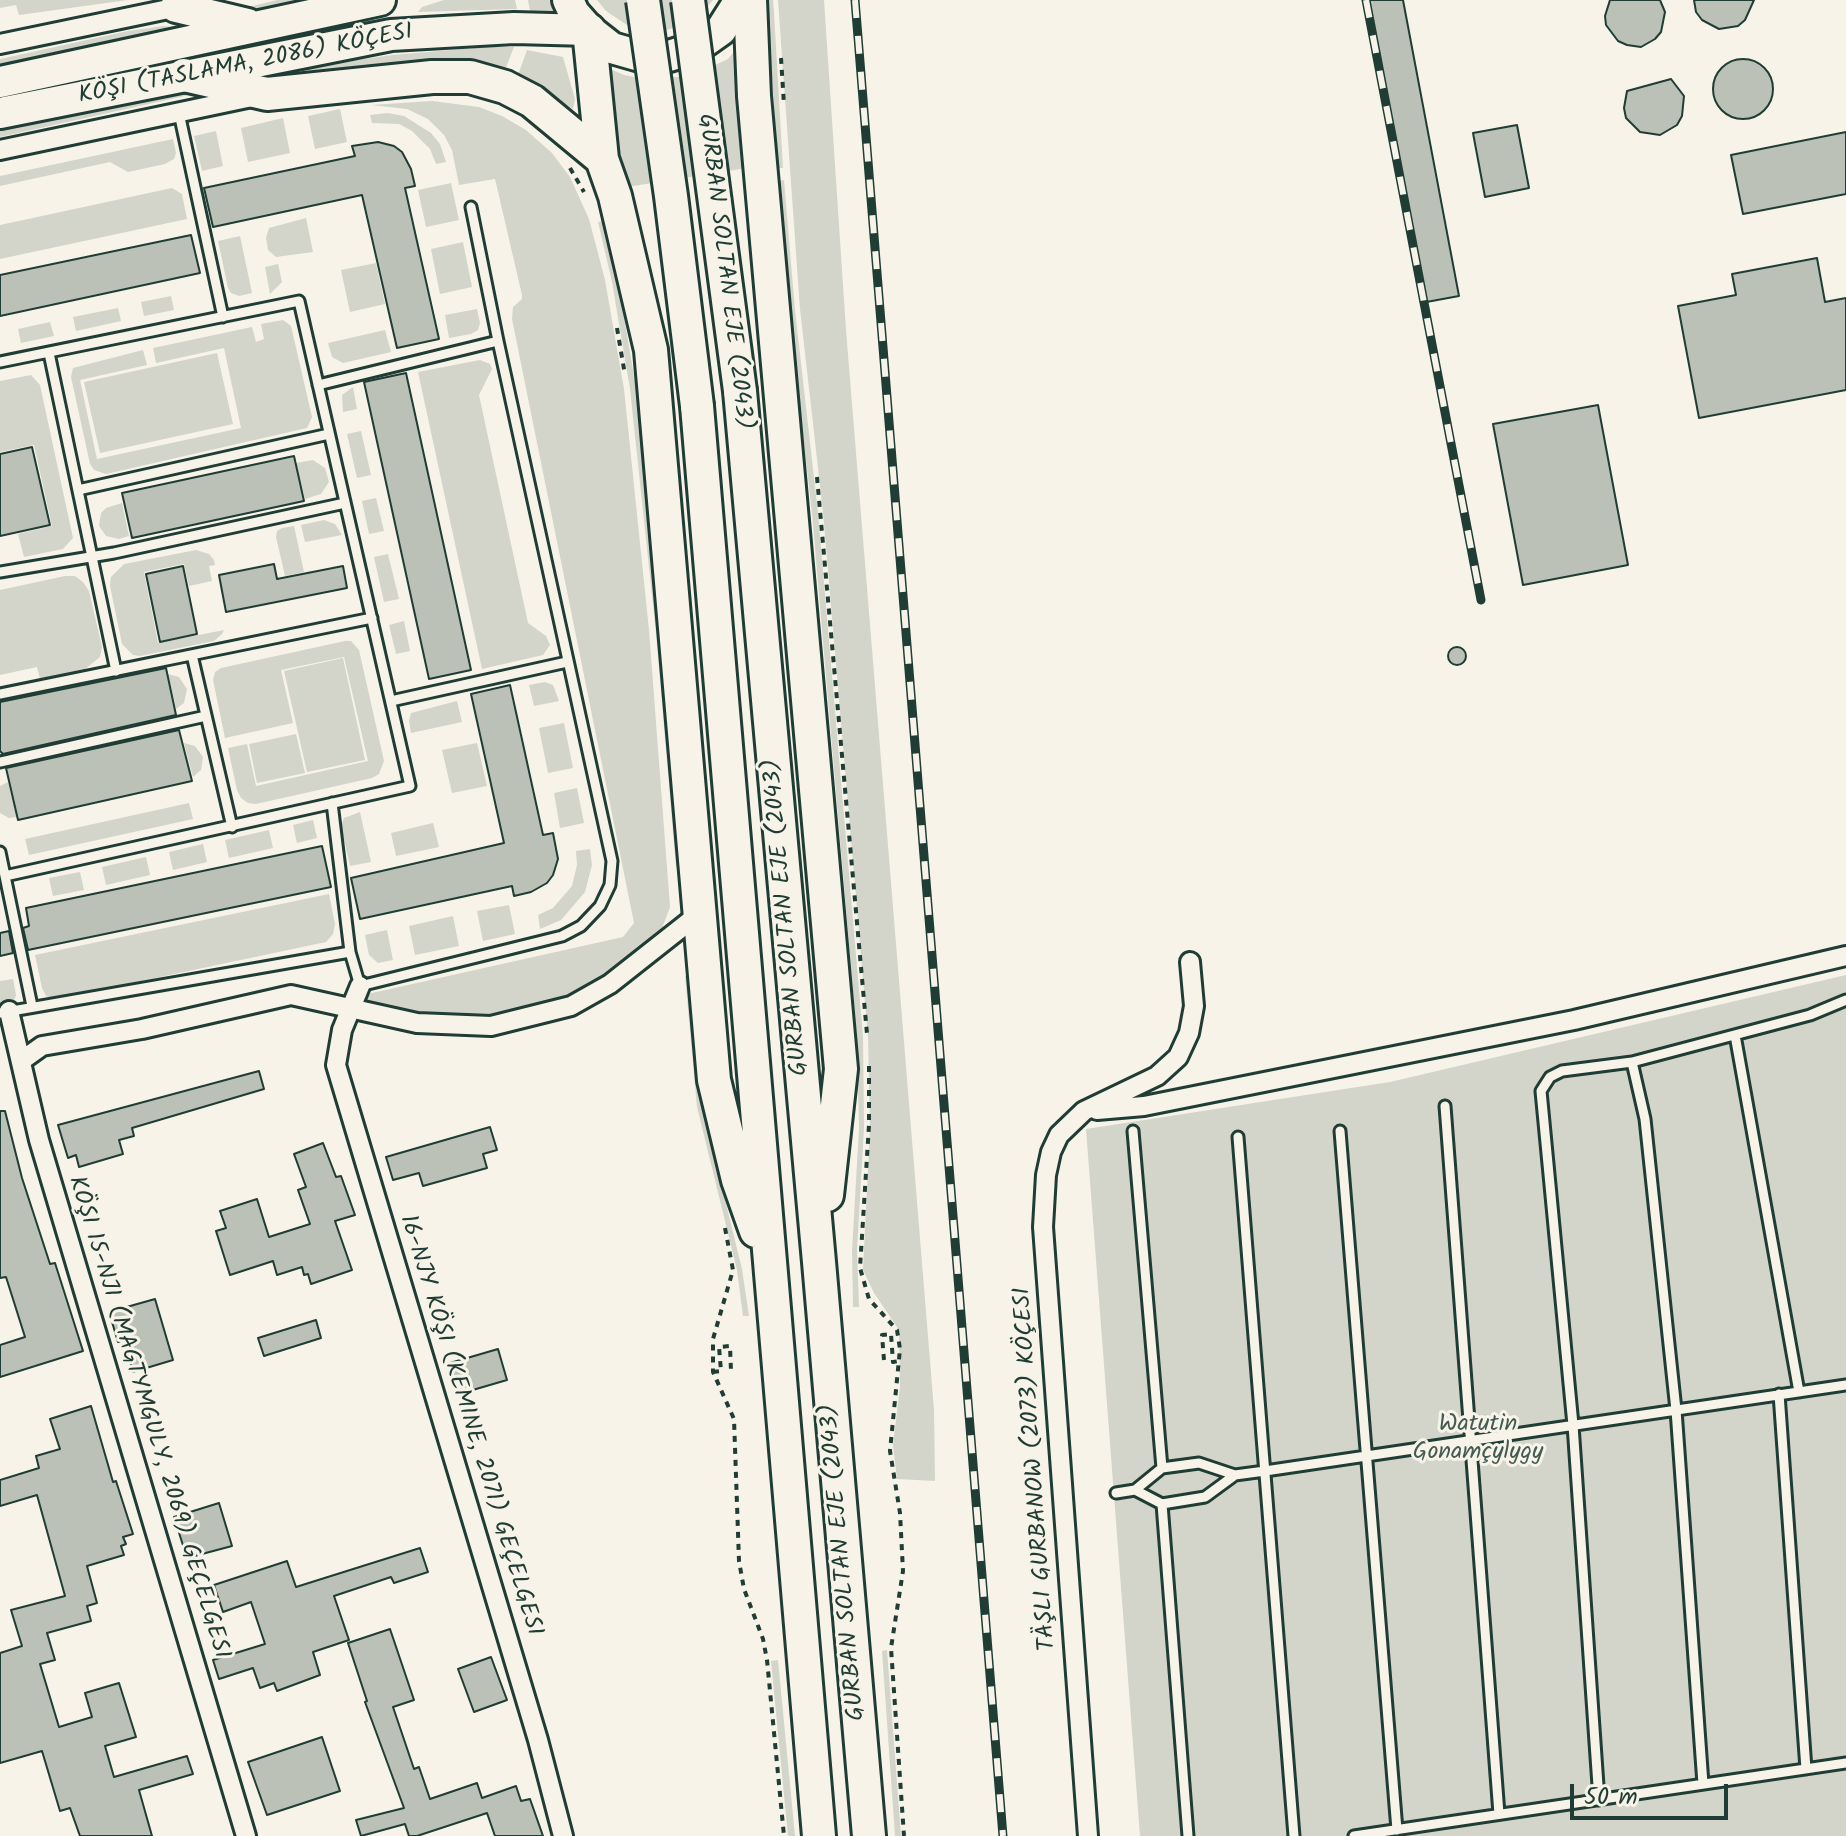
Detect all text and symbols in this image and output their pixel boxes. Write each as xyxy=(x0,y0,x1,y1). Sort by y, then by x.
street label: KÖŞI (TASLAMA, 2086) KÖÇESI xyxy=(76,19,416,113)
street label: GURBAN SOLTAN EJE (2043) xyxy=(689,112,757,432)
street label: GURBAN SOLTAN EJE (2043) xyxy=(760,757,816,1077)
street label: KÖŞI 15-NJI (MAGTYMGULY, 2069) GEÇELGESI xyxy=(60,1173,234,1663)
street label: 16-NJY KÖŞI (KEMINE, 2071) GEÇELGESI xyxy=(391,1212,547,1640)
street label: TÄŞLI GURBANOW (2073) KÖÇESI xyxy=(1010,1286,1064,1652)
street label: GURBAN SOLTAN EJE (2043) xyxy=(817,1402,873,1722)
park label: Watutin Gonamçylygy xyxy=(1413,1412,1543,1468)
scale bar xyxy=(1574,1768,1732,1818)
text: 50 m xyxy=(1584,1778,1638,1817)

